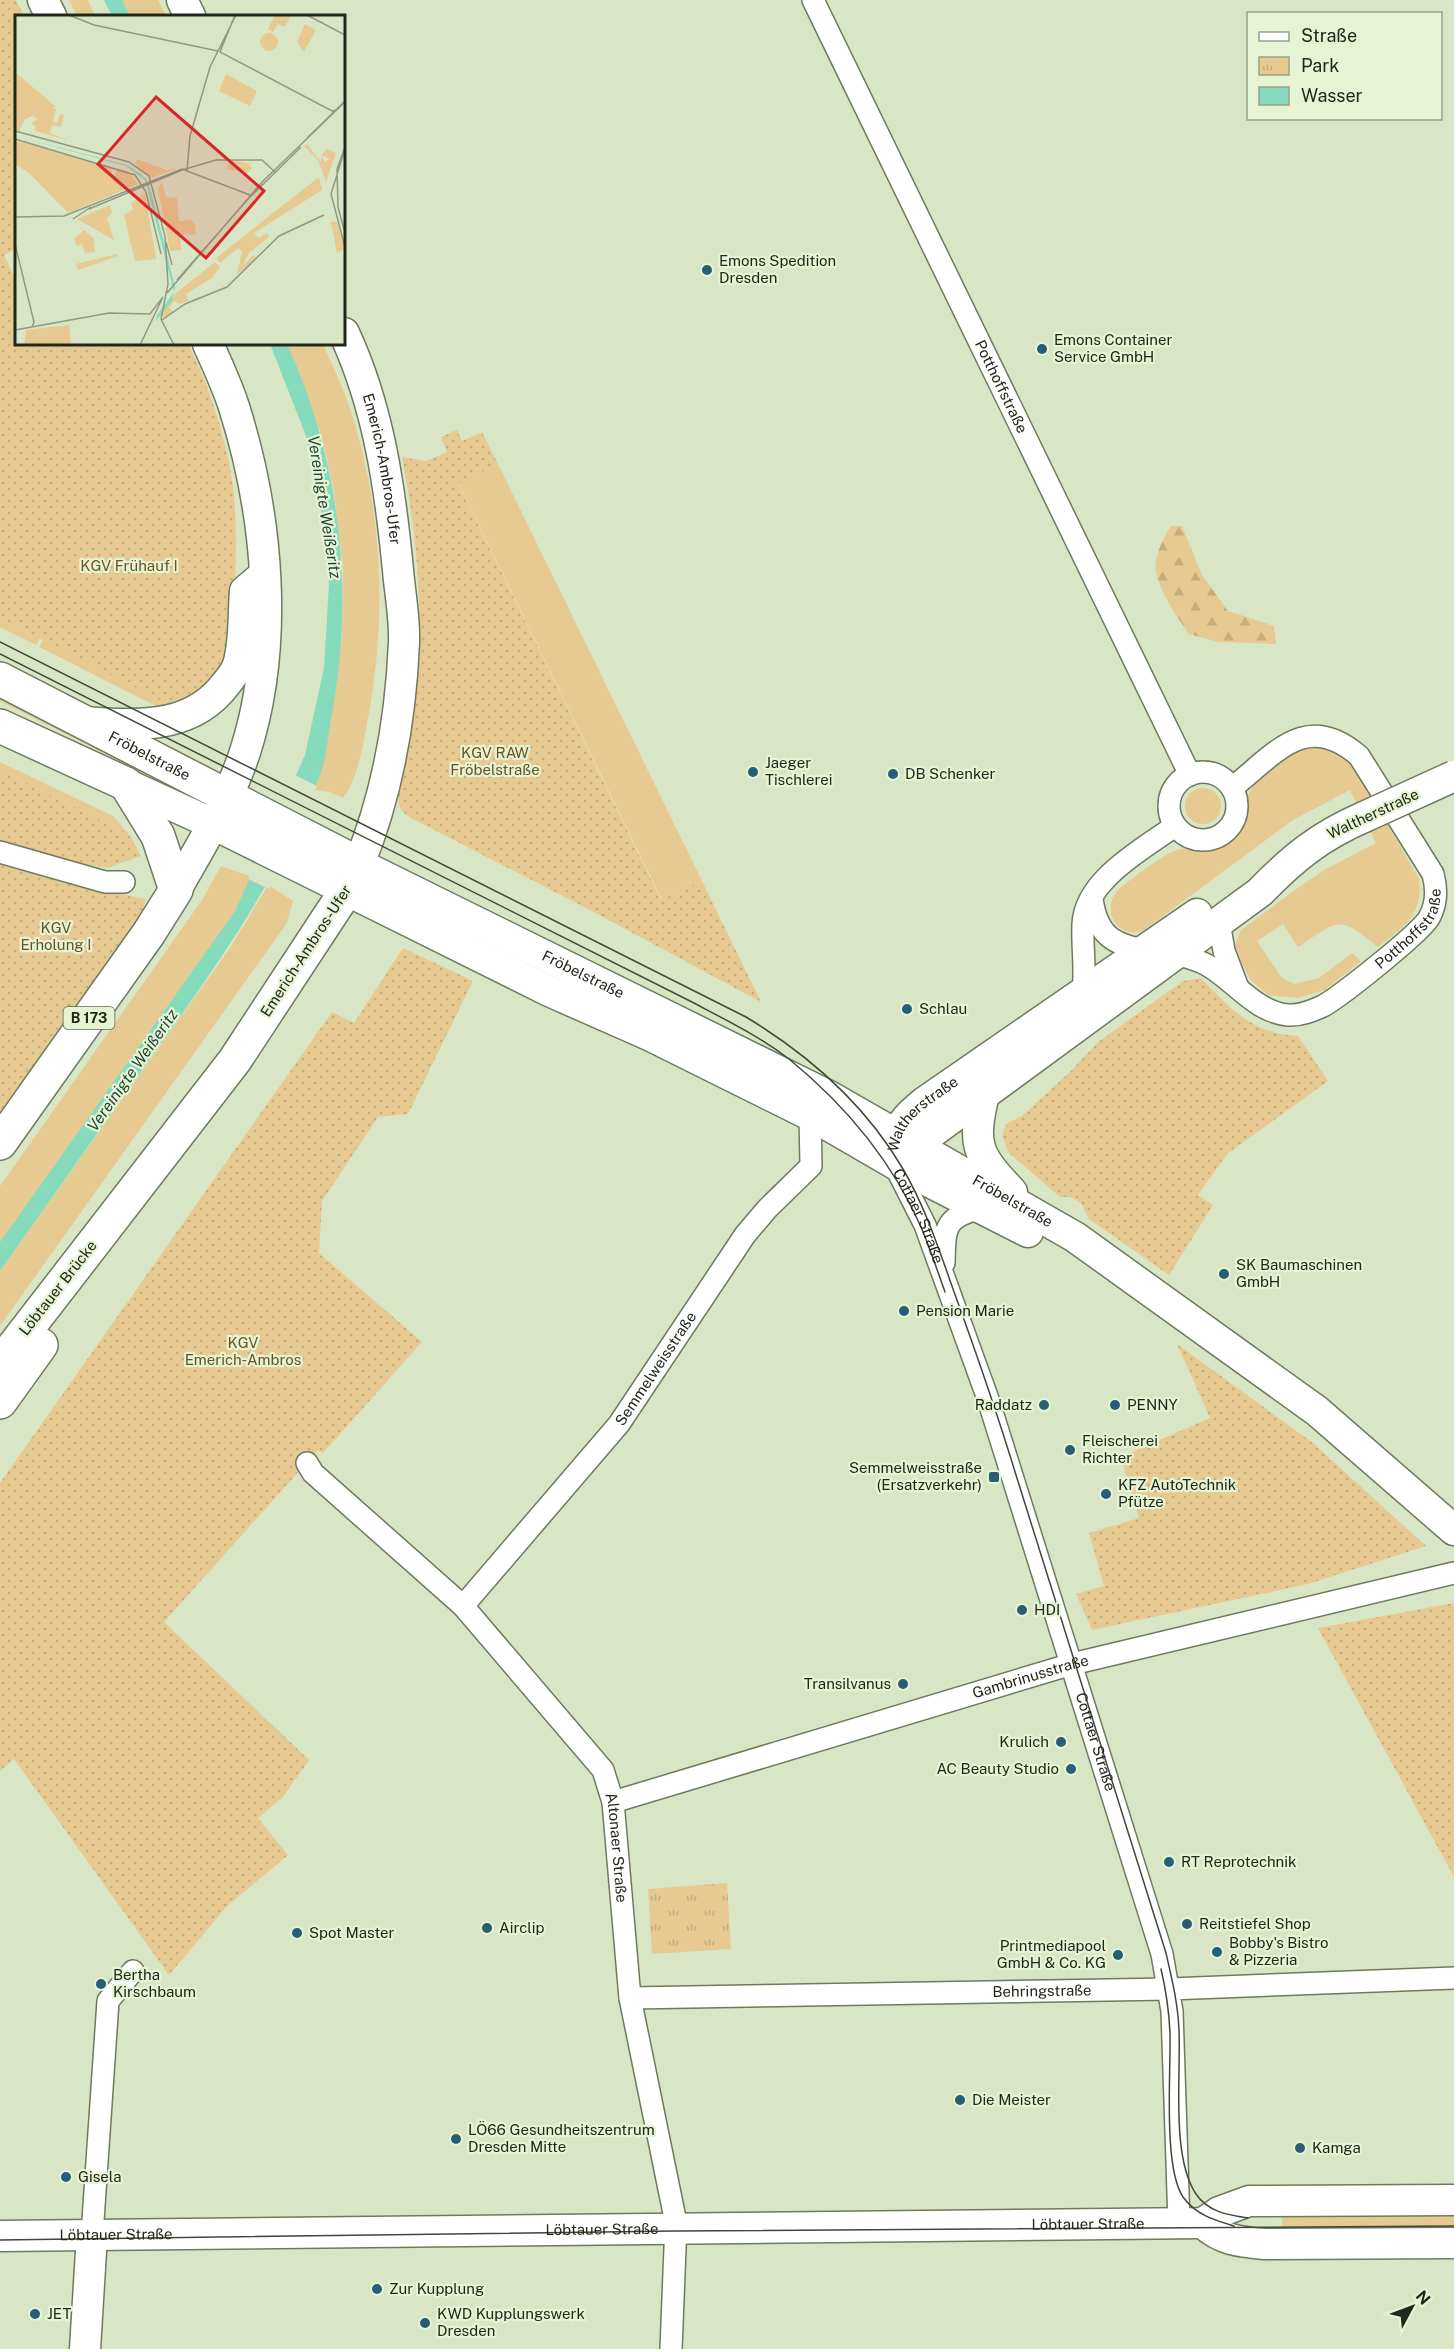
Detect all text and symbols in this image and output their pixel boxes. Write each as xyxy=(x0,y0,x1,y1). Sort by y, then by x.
legend xyxy=(1247,12,1442,120)
inset map xyxy=(15,15,345,345)
text: Straße xyxy=(1301,25,1357,46)
text: Park xyxy=(1301,55,1339,76)
text: Wasser xyxy=(1301,85,1363,106)
place label: Emons Spedition Dresden xyxy=(719,252,836,286)
marker: Emons Spedition Dresden xyxy=(700,263,714,277)
place label: Emons Container Service GmbH xyxy=(1054,331,1172,365)
street label: Potthoffstraße xyxy=(972,337,1031,436)
marker: Emons Container Service GmbH xyxy=(1035,342,1049,356)
street label: Emerich-Ambros-Ufer xyxy=(360,391,404,546)
water label: Vereinigte Weißeritz xyxy=(304,434,345,581)
park label: KGV Frühauf I xyxy=(80,557,178,574)
street label: Fröbelstraße xyxy=(106,727,193,784)
park label: KGV RAW Fröbelstraße xyxy=(450,744,540,778)
place label: Jaeger Tischlerei xyxy=(765,754,833,788)
marker: Jaeger Tischlerei xyxy=(746,765,760,779)
place label: DB Schenker xyxy=(905,765,996,782)
marker: DB Schenker xyxy=(886,767,900,781)
street label: Waltherstraße xyxy=(1324,785,1421,842)
street label: Emerich-Ambros-Ufer xyxy=(257,882,355,1020)
street label: Potthoffstraße xyxy=(1371,889,1444,972)
park label: KGV Erholung I xyxy=(20,919,92,953)
street label: Fröbelstraße xyxy=(539,947,627,1002)
place label: Schlau xyxy=(919,1000,967,1017)
marker: Schlau xyxy=(900,1002,914,1016)
water label: Vereinigte Weißeritz xyxy=(83,1005,182,1135)
road number: B 173 xyxy=(64,1007,115,1029)
street label: Waltherstraße xyxy=(884,1073,961,1153)
street label: Cottaer Straße xyxy=(890,1166,947,1266)
street label: Fröbelstraße xyxy=(970,1171,1056,1230)
street label: Löbtauer Brücke xyxy=(15,1237,100,1338)
place label: SK Baumaschinen GmbH xyxy=(1236,1256,1362,1290)
marker: SK Baumaschinen GmbH xyxy=(1217,1267,1231,1281)
place label: Pension Marie xyxy=(916,1302,1014,1319)
marker: Pension Marie xyxy=(897,1304,911,1318)
street label: Semmelweisstraße xyxy=(611,1308,699,1429)
park label: KGV Emerich-Ambros xyxy=(185,1334,301,1368)
place label: Raddatz xyxy=(975,1396,1032,1413)
place label: PENNY xyxy=(1127,1396,1178,1413)
marker: Raddatz xyxy=(1037,1398,1051,1412)
marker: PENNY xyxy=(1108,1398,1122,1412)
place label: Fleischerei Richter xyxy=(1082,1432,1158,1466)
marker: Fleischerei Richter xyxy=(1063,1443,1077,1457)
place label: Semmelweisstraße (Ersatzverkehr) xyxy=(849,1459,982,1493)
marker: Semmelweisstraße (Ersatzverkehr) xyxy=(987,1470,1001,1484)
place label: KFZ AutoTechnik Pfütze xyxy=(1118,1476,1236,1510)
marker: KFZ AutoTechnik Pfütze xyxy=(1099,1487,1113,1501)
place label: HDI xyxy=(1034,1601,1060,1618)
marker: HDI xyxy=(1015,1603,1029,1617)
street label: Gambrinusstraße xyxy=(970,1651,1090,1701)
place label: Transilvanus xyxy=(804,1675,891,1692)
marker: Transilvanus xyxy=(896,1677,910,1691)
street label: Cottaer Straße xyxy=(1073,1690,1119,1793)
place label: Krulich xyxy=(999,1733,1049,1750)
marker: Krulich xyxy=(1054,1735,1068,1749)
place label: AC Beauty Studio xyxy=(936,1760,1059,1777)
marker: AC Beauty Studio xyxy=(1064,1762,1078,1776)
street label: Altonaer Straße xyxy=(603,1790,631,1903)
place label: RT Reprotechnik xyxy=(1181,1853,1296,1870)
marker: RT Reprotechnik xyxy=(1162,1855,1176,1869)
place label: Reitstiefel Shop xyxy=(1199,1915,1311,1932)
marker: Reitstiefel Shop xyxy=(1180,1917,1194,1931)
place label: Airclip xyxy=(499,1919,545,1936)
marker: Airclip xyxy=(480,1921,494,1935)
place label: Spot Master xyxy=(309,1924,395,1941)
marker: Spot Master xyxy=(290,1926,304,1940)
place label: Bobby's Bistro & Pizzeria xyxy=(1229,1934,1329,1968)
place label: Printmediapool GmbH & Co. KG xyxy=(997,1937,1106,1971)
marker: Bobby's Bistro & Pizzeria xyxy=(1210,1945,1224,1959)
marker: Printmediapool GmbH & Co. KG xyxy=(1111,1948,1125,1962)
place label: Bertha Kirschbaum xyxy=(113,1966,196,2000)
marker: Bertha Kirschbaum xyxy=(94,1977,108,1991)
street label: Behringstraße xyxy=(992,1981,1092,2000)
place label: Die Meister xyxy=(972,2091,1051,2108)
marker: Die Meister xyxy=(953,2093,967,2107)
place label: LÖ66 Gesundheitszentrum Dresden Mitte xyxy=(468,2120,655,2155)
marker: LÖ66 Gesundheitszentrum Dresden Mitte xyxy=(449,2132,463,2146)
place label: Kamga xyxy=(1312,2139,1361,2156)
marker: Kamga xyxy=(1293,2141,1307,2155)
place label: Gisela xyxy=(78,2168,122,2185)
marker: Gisela xyxy=(59,2170,73,2184)
street label: Löbtauer Straße xyxy=(1031,2215,1145,2233)
street label: Löbtauer Straße xyxy=(545,2220,659,2238)
street label: Löbtauer Straße xyxy=(59,2225,173,2243)
north arrow xyxy=(1382,2277,1442,2337)
place label: Zur Kupplung xyxy=(389,2280,484,2297)
marker: Zur Kupplung xyxy=(370,2282,384,2296)
text: N xyxy=(1412,2287,1434,2308)
place label: JET xyxy=(47,2305,71,2322)
place label: KWD Kupplungswerk Dresden xyxy=(437,2305,585,2339)
marker: JET xyxy=(28,2307,42,2321)
marker: KWD Kupplungswerk Dresden xyxy=(418,2316,432,2330)

